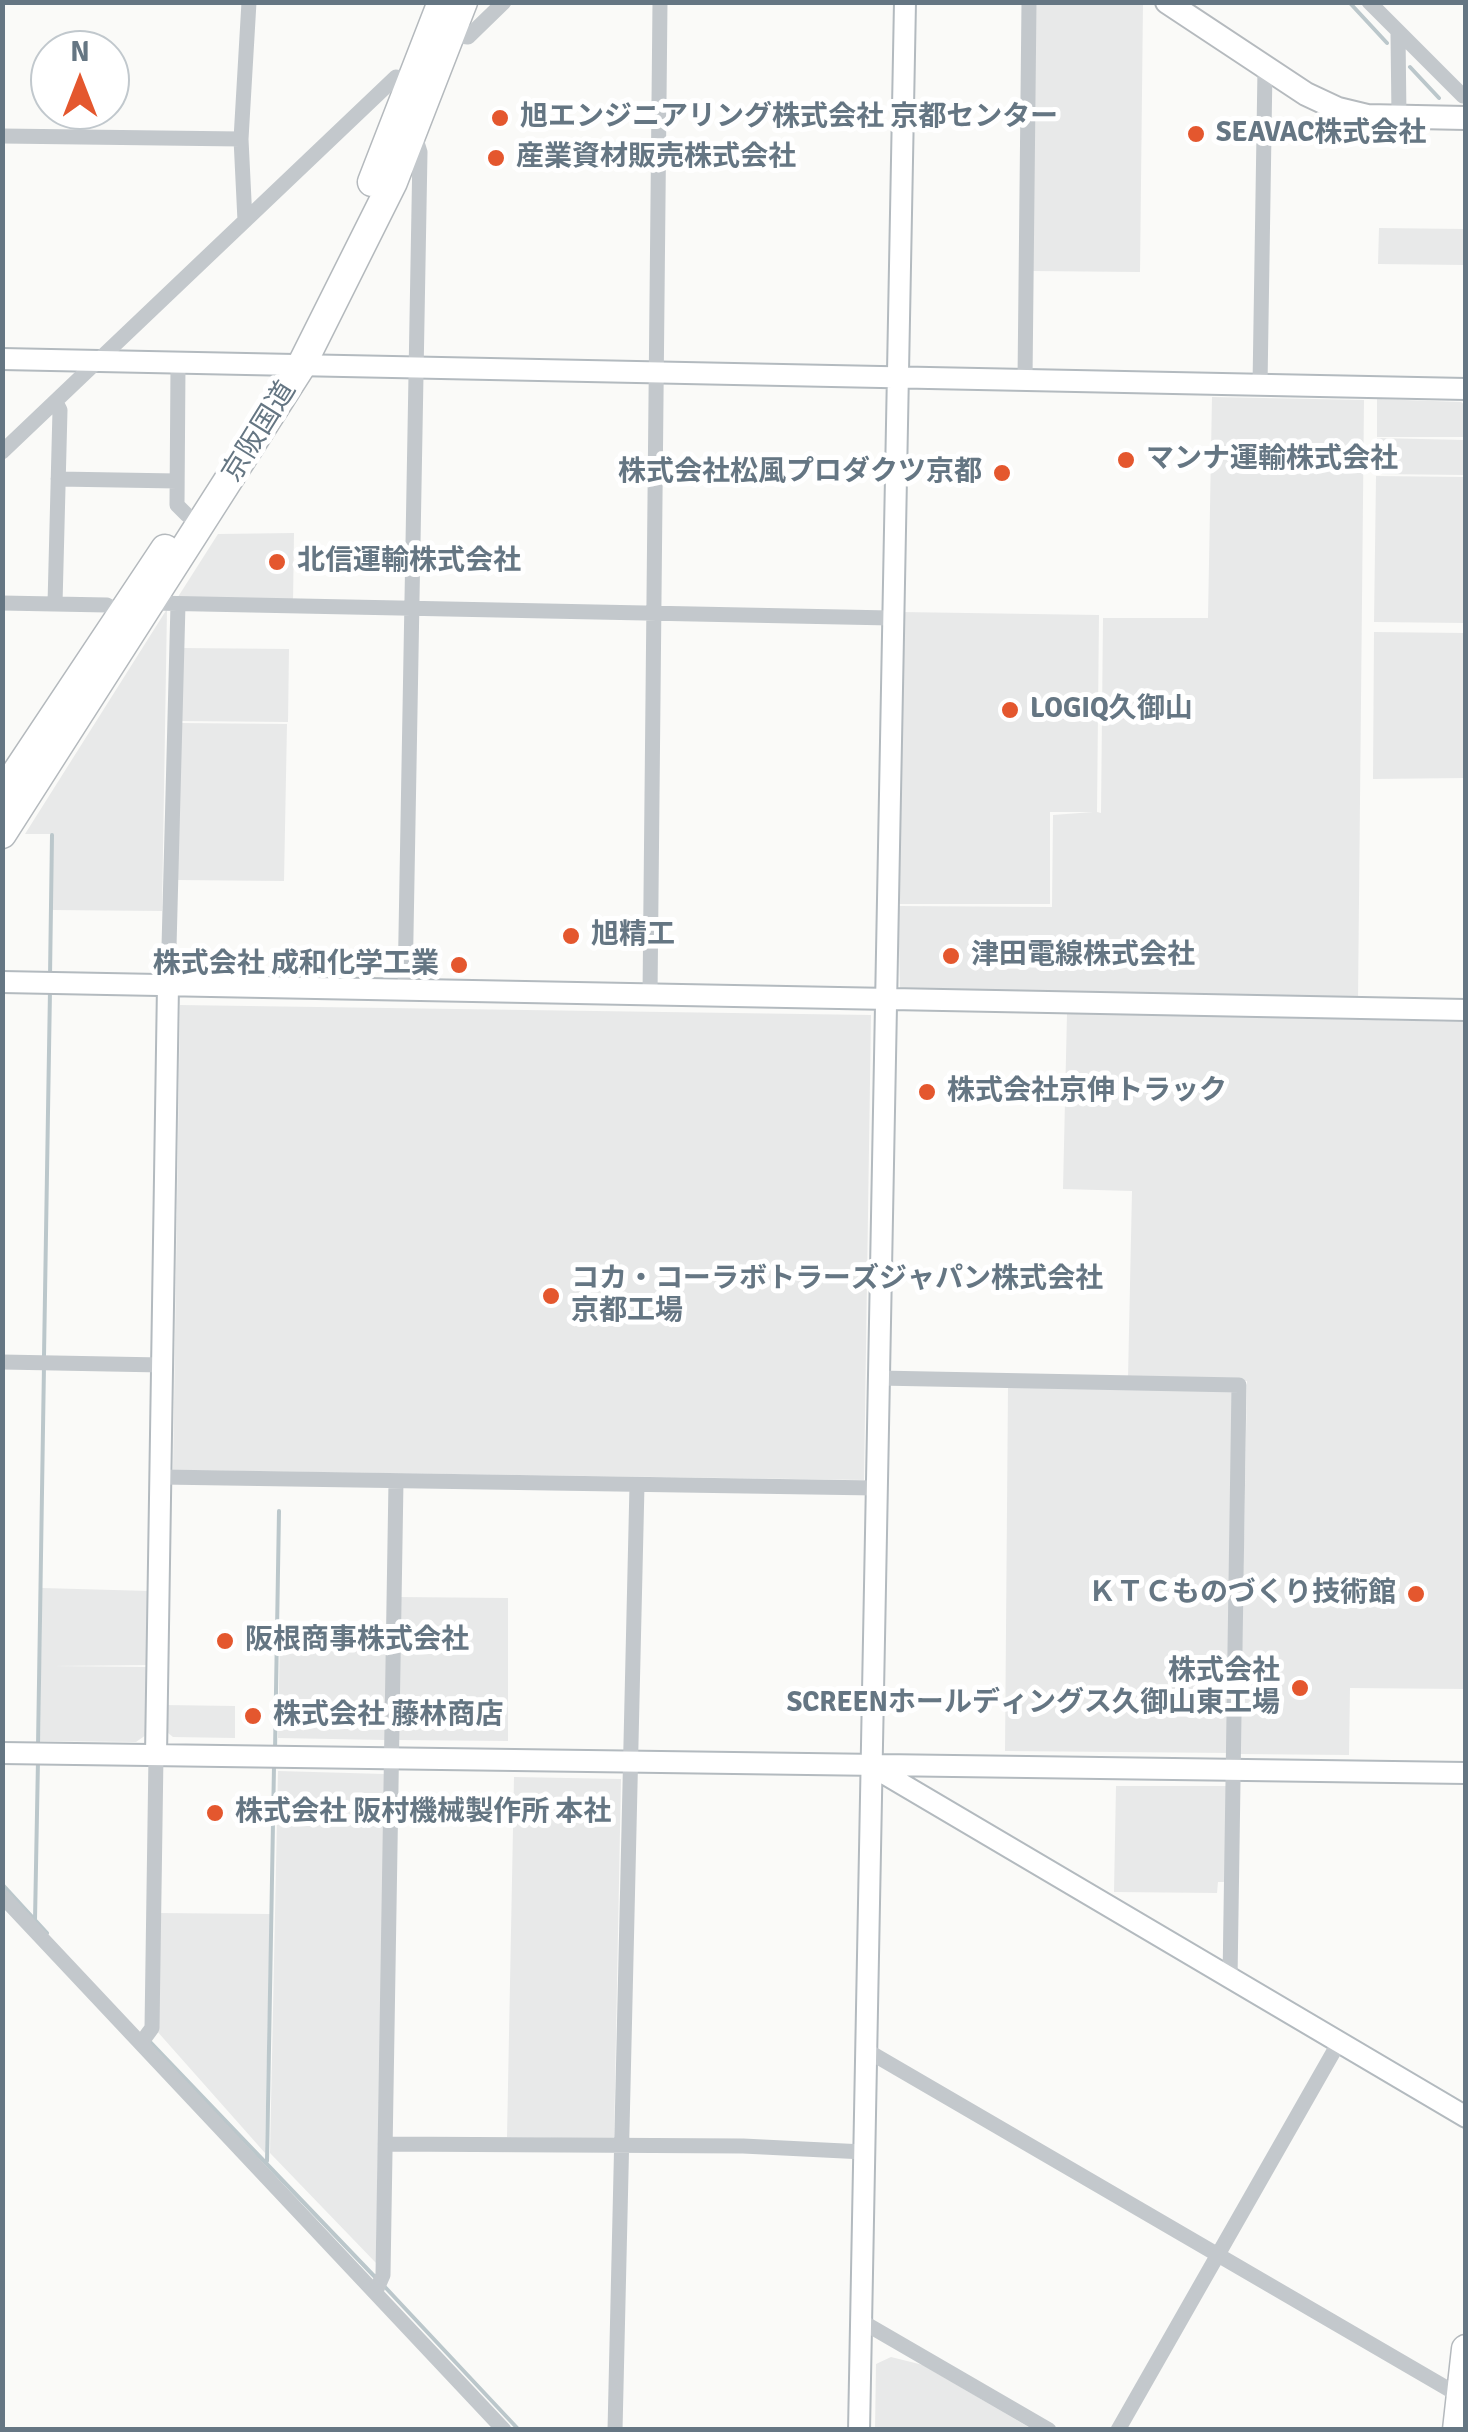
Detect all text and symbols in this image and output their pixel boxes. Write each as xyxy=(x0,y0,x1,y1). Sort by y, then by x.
north arrow xyxy=(30,30,130,130)
text: N xyxy=(70,35,90,69)
place label: 旭エンジニアリング株式会社 京都センター xyxy=(520,101,1058,135)
marker: 旭エンジニアリング株式会社 京都センター xyxy=(489,107,511,129)
place label: SEAVAC株式会社 xyxy=(1216,117,1426,151)
marker: SEAVAC株式会社 xyxy=(1185,123,1207,145)
place label: 産業資材販売株式会社 xyxy=(516,141,796,175)
marker: 産業資材販売株式会社 xyxy=(485,147,507,169)
street label: 京阪国道 xyxy=(216,376,304,488)
place label: マンナ運輸株式会社 xyxy=(1146,443,1398,477)
marker: マンナ運輸株式会社 xyxy=(1115,449,1137,471)
place label: 株式会社松風プロダクツ京都 xyxy=(618,456,982,490)
marker: 株式会社松風プロダクツ京都 xyxy=(991,462,1013,484)
place label: 北信運輸株式会社 xyxy=(297,545,521,579)
marker: 北信運輸株式会社 xyxy=(266,551,288,573)
place label: LOGIQ久御山 xyxy=(1030,693,1193,727)
marker: LOGIQ久御山 xyxy=(999,699,1021,721)
place label: 旭精工 xyxy=(591,919,675,953)
marker: 旭精工 xyxy=(560,925,582,947)
place label: 津田電線株式会社 xyxy=(971,939,1195,973)
marker: 津田電線株式会社 xyxy=(940,945,962,967)
place label: 株式会社 成和化学工業 xyxy=(153,948,439,982)
marker: 株式会社 成和化学工業 xyxy=(448,954,470,976)
place label: 株式会社京伸トラック xyxy=(947,1075,1227,1109)
marker: 株式会社京伸トラック xyxy=(916,1081,938,1103)
place label: コカ・コーラボトラーズジャパン株式会社 京都工場 xyxy=(571,1263,1103,1329)
marker: コカ・コーラボトラーズジャパン株式会社 京都工場 xyxy=(540,1285,562,1307)
place label: ＫＴＣものづくり技術館 xyxy=(1088,1577,1396,1611)
marker: ＫＴＣものづくり技術館 xyxy=(1405,1583,1427,1605)
place label: 阪根商事株式会社 xyxy=(245,1624,469,1658)
marker: 阪根商事株式会社 xyxy=(214,1630,236,1652)
place label: 株式会社 SCREENホールディングス久御山東工場 xyxy=(787,1655,1280,1721)
marker: 株式会社 SCREENホールディングス久御山東工場 xyxy=(1289,1677,1311,1699)
place label: 株式会社 藤林商店 xyxy=(273,1699,503,1733)
marker: 株式会社 藤林商店 xyxy=(242,1705,264,1727)
place label: 株式会社 阪村機械製作所 本社 xyxy=(235,1796,611,1830)
marker: 株式会社 阪村機械製作所 本社 xyxy=(204,1802,226,1824)

